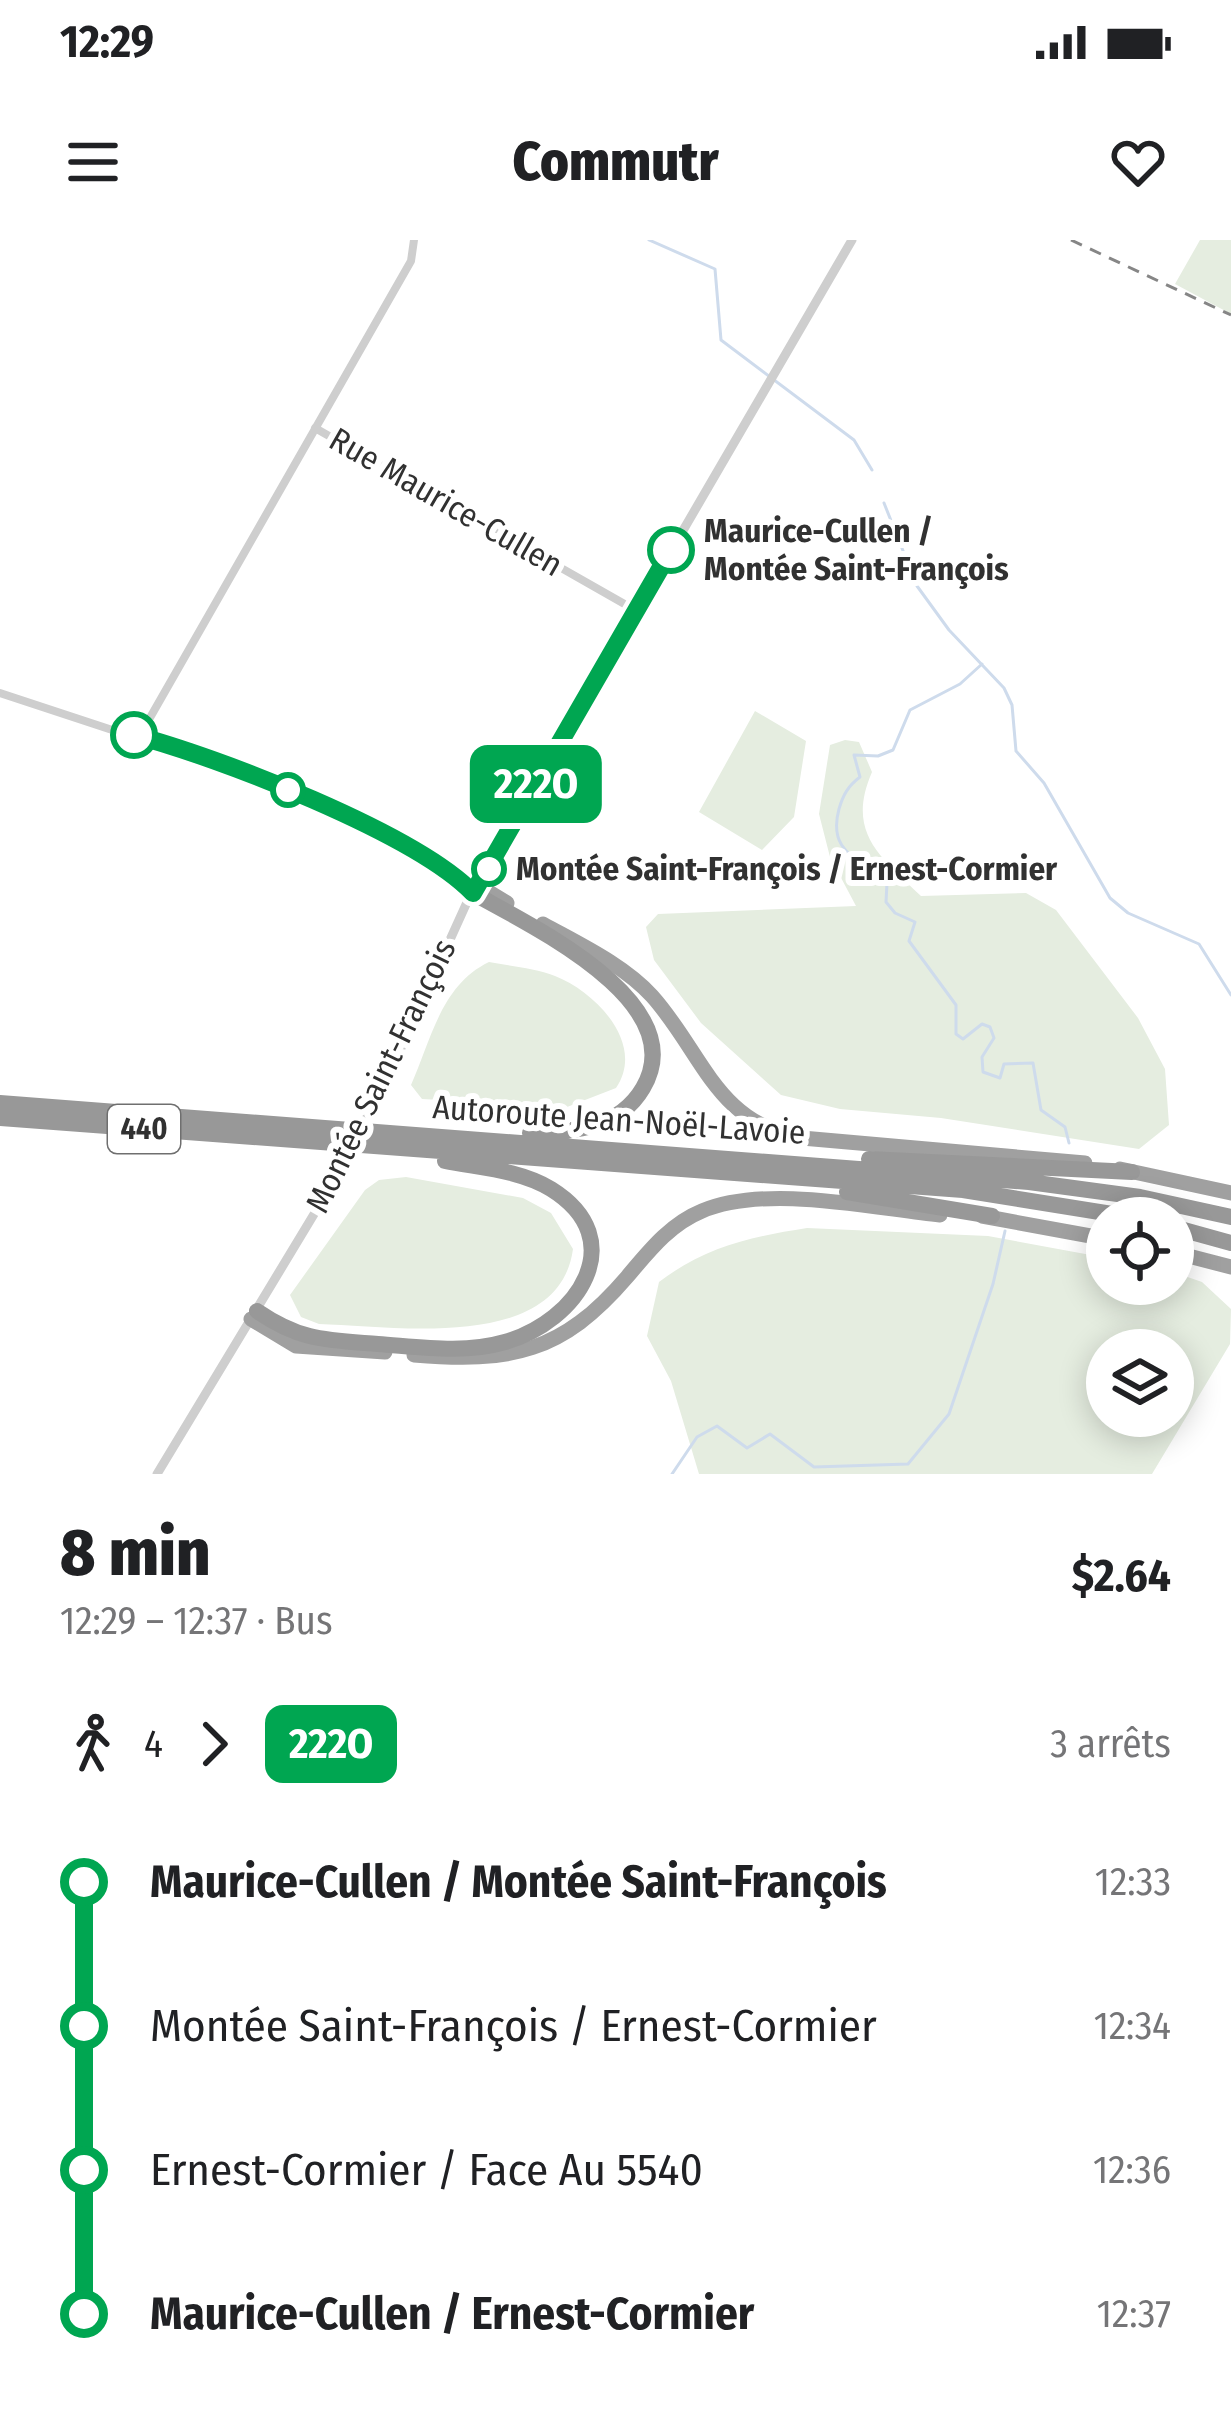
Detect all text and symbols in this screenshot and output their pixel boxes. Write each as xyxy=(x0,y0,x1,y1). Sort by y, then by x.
text: 12:29 xyxy=(60,15,154,69)
icon: menu xyxy=(60,129,126,195)
icon: heart xyxy=(1105,129,1171,195)
text: Commutr xyxy=(513,130,718,194)
street label: Rue Maurice-Cullen xyxy=(322,419,570,585)
place label: Maurice-Cullen / Montée Saint-François xyxy=(704,511,1009,589)
marker: Maurice-Cullen / Montée Saint-François xyxy=(649,528,693,572)
unlabelled marker xyxy=(112,713,156,757)
line badge: 222O xyxy=(452,745,620,823)
text: 222O xyxy=(494,759,578,809)
unlabelled marker xyxy=(272,774,304,806)
place label: Montée Saint-François / Ernest-Cormier xyxy=(516,849,1058,889)
marker: Montée Saint-François / Ernest-Cormier xyxy=(473,853,505,885)
street label: Montée Saint-François xyxy=(297,933,465,1219)
street label: Autoroute Jean-Noël-Lavoie xyxy=(431,1087,807,1153)
road number: 440 xyxy=(108,1105,180,1153)
map controls xyxy=(1086,1197,1194,1437)
button: locate xyxy=(1086,1197,1194,1305)
button: layers xyxy=(1086,1329,1194,1437)
text: 8 min xyxy=(60,1513,210,1592)
text: $2.64 xyxy=(1072,1549,1171,1603)
text: 12:29 – 12:37 · Bus xyxy=(60,1598,333,1644)
icon: walk xyxy=(60,1711,126,1777)
icon: forward xyxy=(181,1711,247,1777)
text: 222O xyxy=(289,1719,373,1769)
text: 4 xyxy=(144,1721,163,1767)
text: 3 arrêts xyxy=(1050,1721,1171,1767)
text: Maurice-Cullen / Montée Saint-François xyxy=(150,1855,887,1909)
text: 12:33 xyxy=(1095,1859,1171,1905)
text: Montée Saint-François / Ernest-Cormier xyxy=(150,1999,877,2053)
text: 12:34 xyxy=(1094,2003,1171,2049)
text: Ernest-Cormier / Face Au 5540 xyxy=(150,2143,703,2197)
text: 12:36 xyxy=(1093,2147,1171,2193)
text: Maurice-Cullen / Ernest-Cormier xyxy=(150,2287,754,2341)
text: 12:37 xyxy=(1097,2291,1171,2337)

